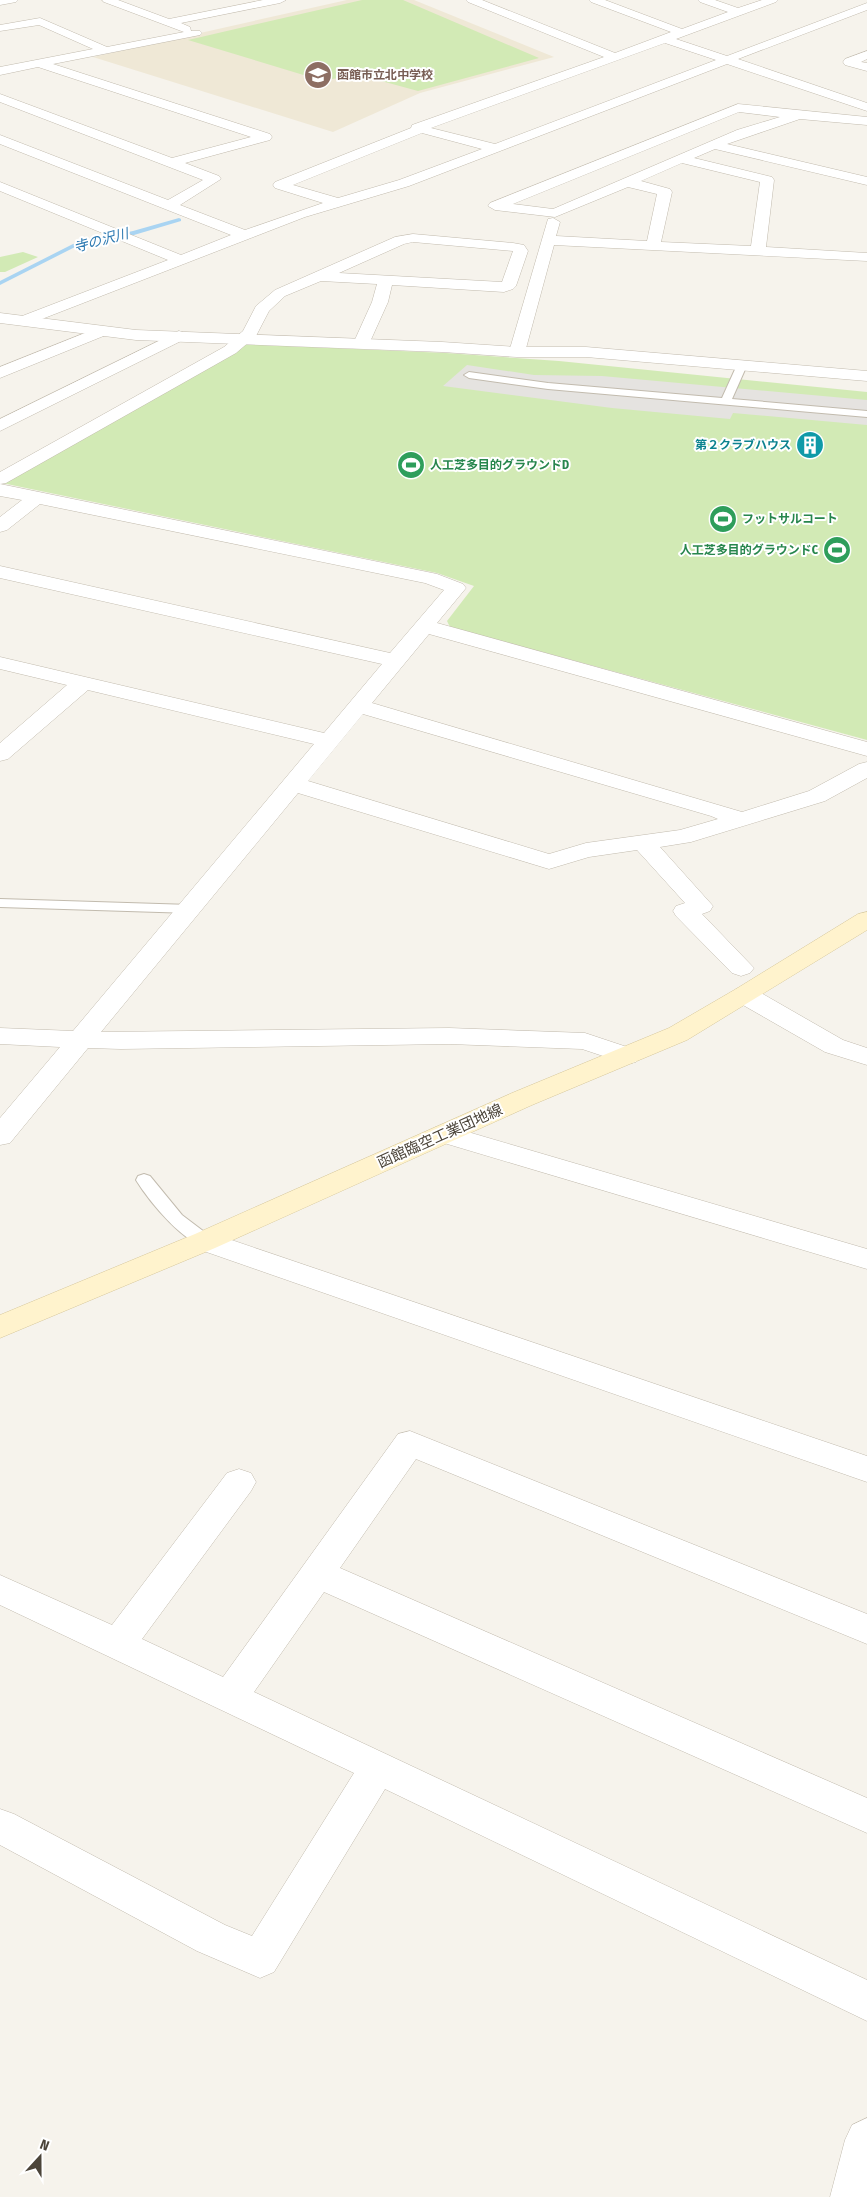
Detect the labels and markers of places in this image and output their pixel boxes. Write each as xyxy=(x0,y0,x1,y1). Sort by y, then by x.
school or university icon: 函館市立北中学校 xyxy=(303,60,333,90)
place label: 函館市立北中学校 xyxy=(337,68,433,82)
building icon: 第２クラブハウス xyxy=(795,430,825,460)
place label: 第２クラブハウス xyxy=(695,438,791,452)
sports icon: 人工芝多目的グラウンドD xyxy=(396,450,426,480)
place label: 人工芝多目的グラウンドD xyxy=(430,458,569,472)
sports icon: フットサルコート xyxy=(708,504,738,534)
place label: フットサルコート xyxy=(742,512,838,526)
sports icon: 人工芝多目的グラウンドC xyxy=(822,535,852,565)
place label: 人工芝多目的グラウンドC xyxy=(680,543,819,557)

